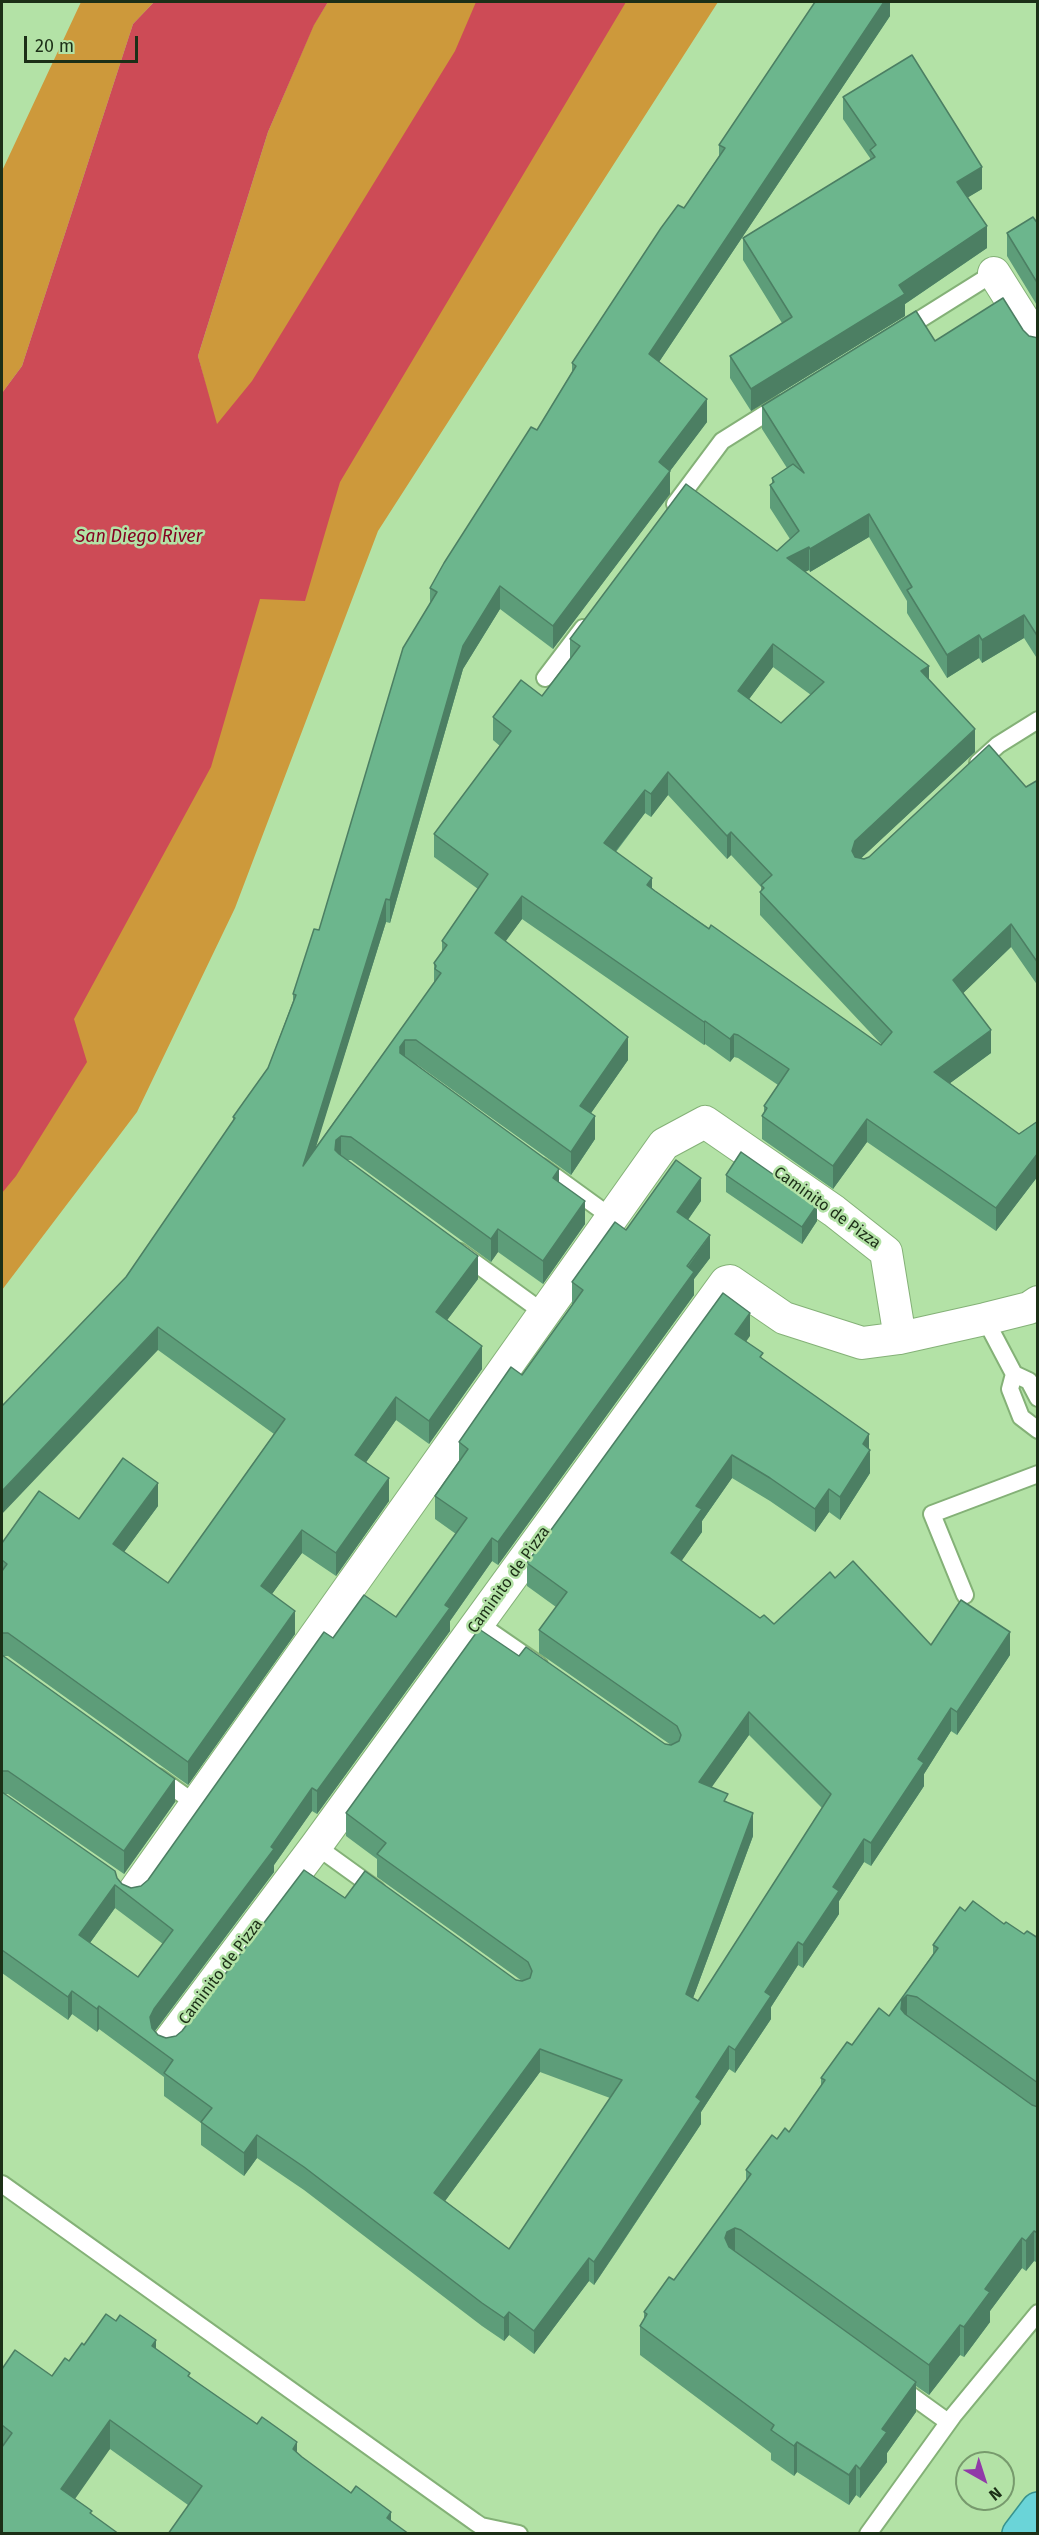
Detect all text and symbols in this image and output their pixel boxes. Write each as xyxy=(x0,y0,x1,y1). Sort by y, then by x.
scale bar xyxy=(27,24,141,62)
text: 20 m xyxy=(35,35,74,57)
water label: San Diego River xyxy=(76,526,202,548)
street label: Caminito de Pizza xyxy=(770,1163,884,1253)
street label: Caminito de Pizza xyxy=(464,1523,554,1637)
street label: Caminito de Pizza xyxy=(175,1915,267,2029)
north arrow xyxy=(955,2451,1015,2511)
text: N xyxy=(985,2483,1005,2505)

